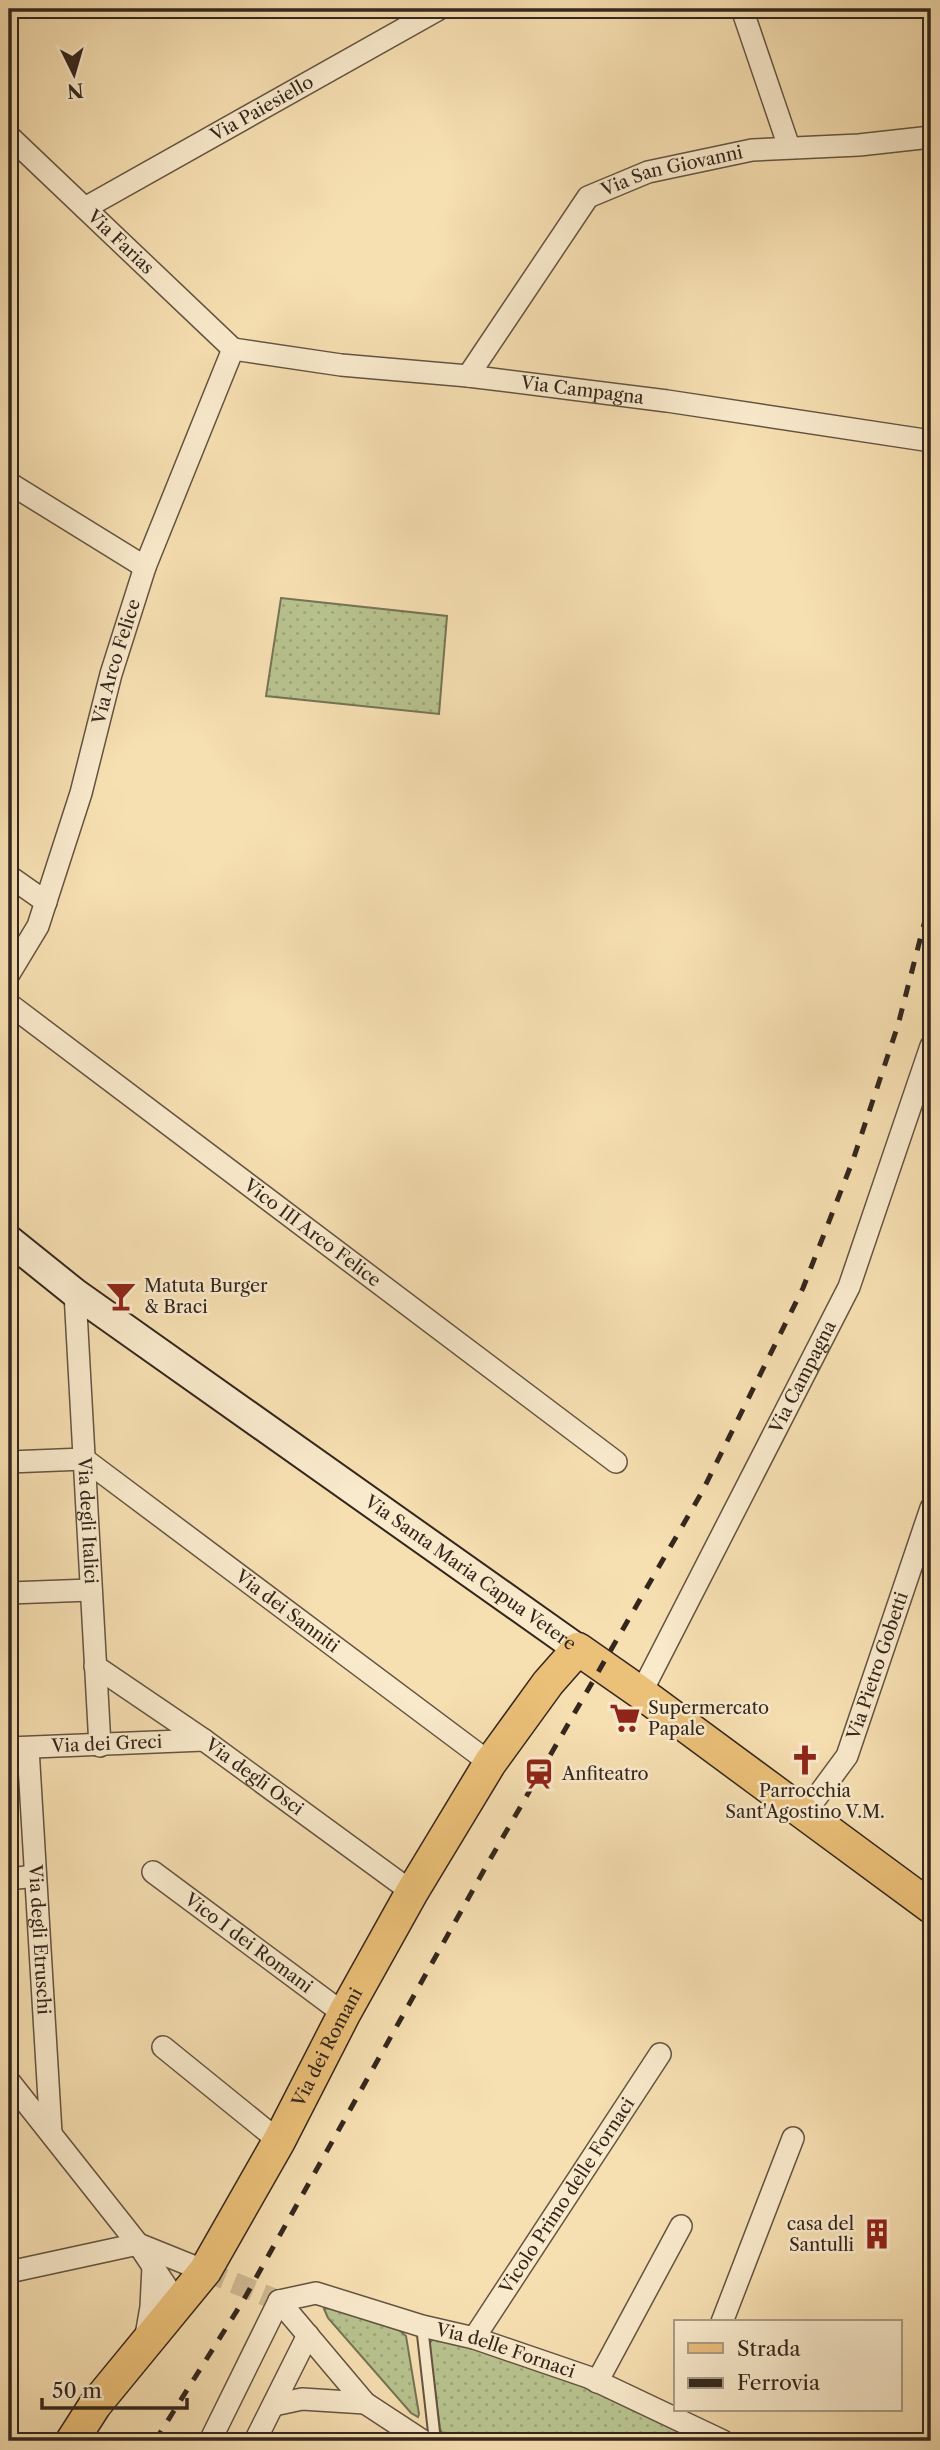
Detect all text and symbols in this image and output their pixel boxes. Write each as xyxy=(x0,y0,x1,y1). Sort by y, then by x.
north arrow xyxy=(38,38,108,108)
street label: Via Paiesiello xyxy=(206,71,317,147)
text: N xyxy=(66,78,85,103)
street label: Via San Giovanni xyxy=(597,141,745,202)
street label: Via Farias xyxy=(82,205,158,279)
street label: Via Campagna xyxy=(519,372,646,409)
street label: Via Arco Felice xyxy=(88,596,145,727)
street label: Vico III Arco Felice xyxy=(239,1174,385,1292)
place label: Matuta Burger & Braci xyxy=(144,1275,268,1318)
bar icon: Matuta Burger & Braci xyxy=(104,1279,138,1313)
street label: Via Campagna xyxy=(764,1317,841,1438)
street label: Via degli Italici xyxy=(73,1456,102,1585)
street label: Via Santa Maria Capua Vetere xyxy=(360,1490,580,1655)
street label: Via dei Sanniti xyxy=(230,1565,344,1657)
street label: Via Pietro Gobetti xyxy=(842,1589,913,1743)
place label: Supermercato Papale xyxy=(648,1697,769,1740)
supermarket icon: Supermercato Papale xyxy=(608,1701,642,1735)
street label: Via dei Greci xyxy=(50,1731,163,1757)
street label: Via degli Osci xyxy=(200,1733,308,1820)
church icon: Parrocchia Sant'Agostino V.M. xyxy=(788,1743,822,1777)
station icon: Anfiteatro xyxy=(522,1757,556,1791)
place label: Anfiteatro xyxy=(561,1763,649,1785)
place label: Parrocchia Sant'Agostino V.M. xyxy=(725,1780,885,1823)
street label: Via degli Etruschi xyxy=(24,1863,55,2016)
street label: Vico I dei Romani xyxy=(179,1888,317,1998)
street label: Via dei Romani xyxy=(287,1984,368,2111)
street label: Vicolo Primo delle Fornaci xyxy=(494,2093,640,2299)
place label: casa del Santulli xyxy=(787,2213,855,2256)
building icon: casa del Santulli xyxy=(860,2217,894,2251)
street label: Via delle Fornaci xyxy=(433,2318,578,2383)
legend xyxy=(674,2320,902,2412)
text: Strada xyxy=(737,2336,802,2361)
scale bar xyxy=(42,2366,187,2410)
text: Ferrovia xyxy=(737,2370,821,2395)
text: 50 m xyxy=(52,2378,102,2403)

